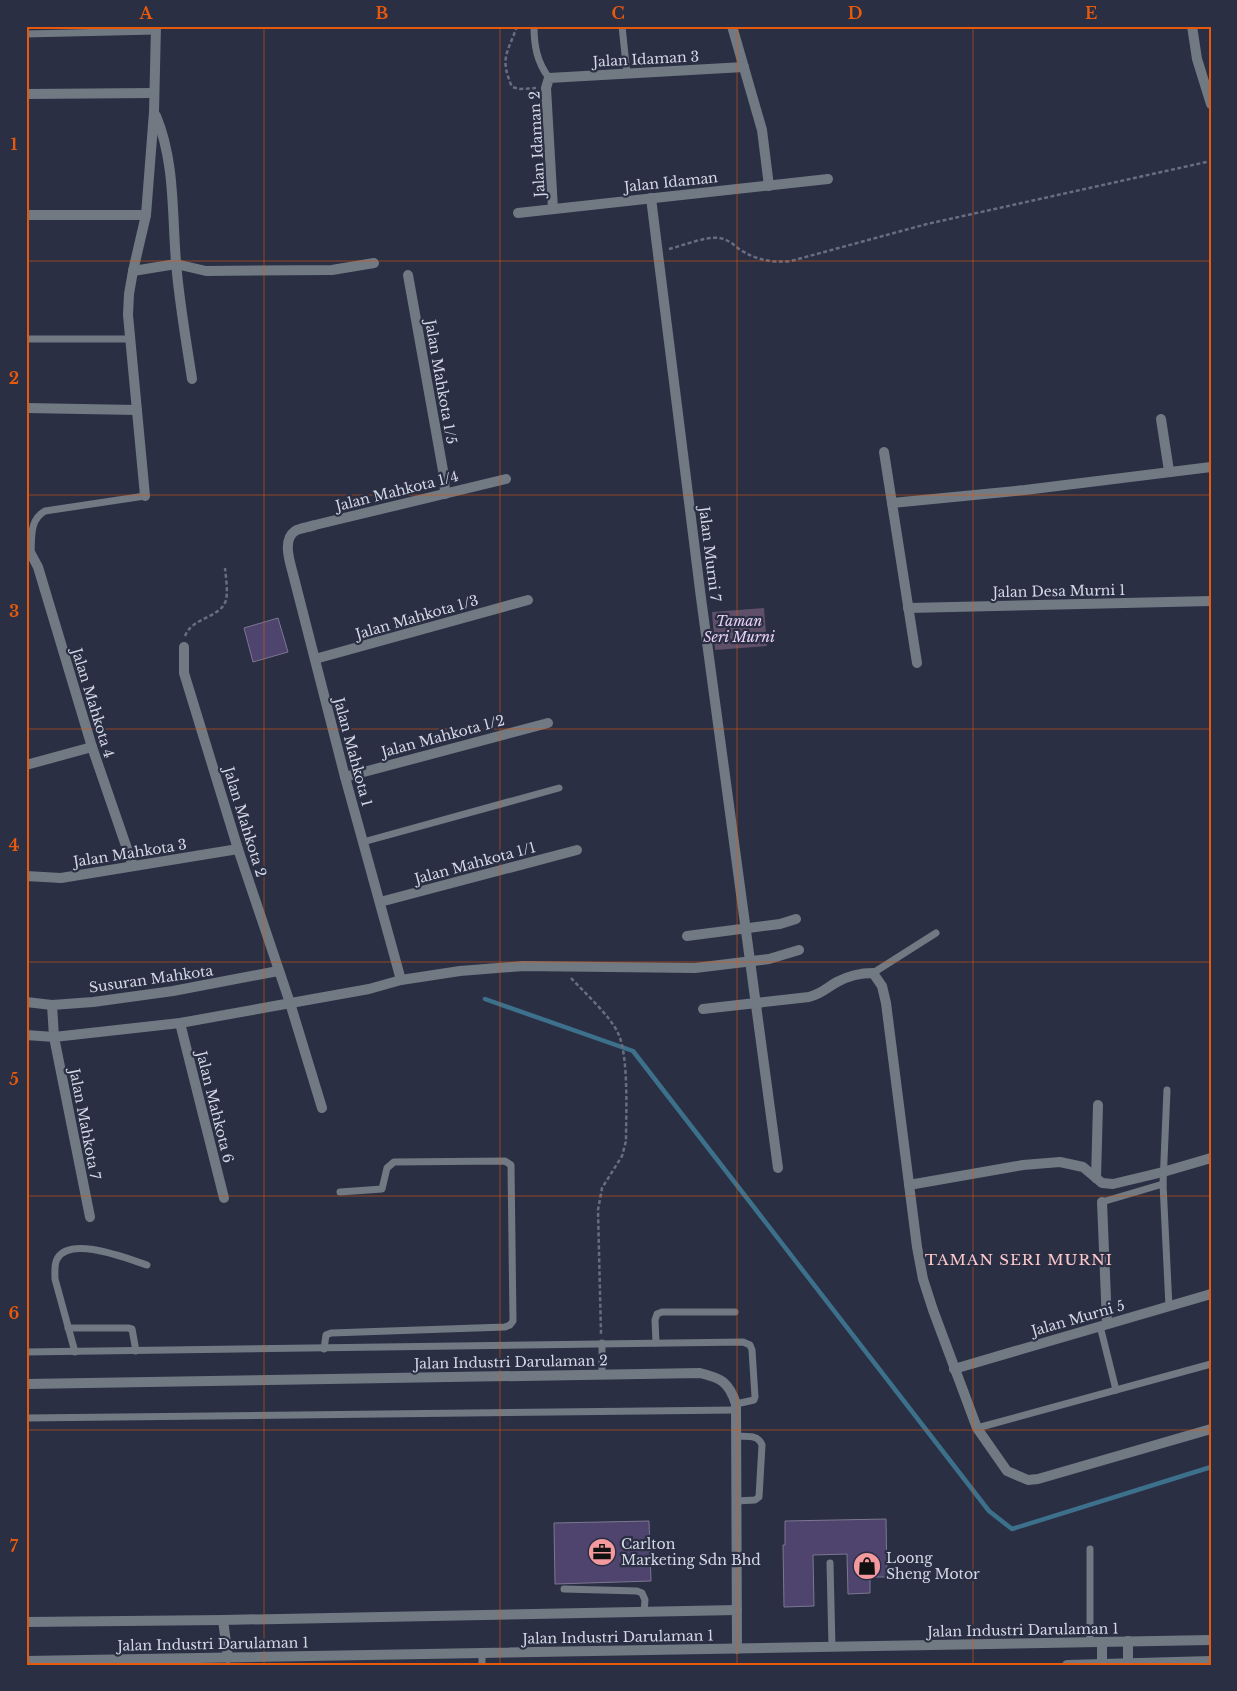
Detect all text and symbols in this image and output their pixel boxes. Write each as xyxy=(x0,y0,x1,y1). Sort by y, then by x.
text: A xyxy=(139,3,154,23)
text: B xyxy=(376,3,389,23)
text: C xyxy=(611,3,625,23)
text: D xyxy=(848,3,862,23)
text: E xyxy=(1085,3,1097,23)
street label: Jalan Idaman 3 xyxy=(590,47,700,71)
street label: Jalan Idaman 2 xyxy=(525,90,549,200)
text: 1 xyxy=(11,134,18,154)
street label: Jalan Idaman xyxy=(621,168,719,196)
street label: Jalan Mahkota 1/5 xyxy=(421,316,461,446)
text: 2 xyxy=(9,368,19,388)
street label: Jalan Mahkota 1/4 xyxy=(332,467,460,515)
street label: Jalan Murni 7 xyxy=(695,504,725,603)
street label: Jalan Desa Murni 1 xyxy=(990,581,1126,601)
street label: Jalan Mahkota 1/3 xyxy=(352,591,480,644)
text: 3 xyxy=(9,601,19,621)
park label: Taman Seri Murni xyxy=(703,612,775,646)
street label: Jalan Mahkota 4 xyxy=(67,644,118,760)
street label: Jalan Mahkota 1 xyxy=(329,694,376,808)
street label: Jalan Mahkota 1/2 xyxy=(377,711,507,762)
street label: Jalan Mahkota 2 xyxy=(219,763,270,879)
text: 4 xyxy=(9,835,19,855)
street label: Jalan Mahkota 3 xyxy=(70,835,188,871)
street label: Jalan Mahkota 1/1 xyxy=(411,838,537,888)
street label: Susuran Mahkota xyxy=(88,961,214,997)
street label: Jalan Mahkota 6 xyxy=(192,1047,238,1165)
street label: Jalan Mahkota 7 xyxy=(65,1065,105,1182)
text: 5 xyxy=(9,1069,19,1089)
district label: TAMAN SERI MURNI xyxy=(925,1250,1113,1269)
street label: Jalan Murni 5 xyxy=(1027,1296,1127,1340)
text: 6 xyxy=(9,1303,20,1323)
street label: Jalan Industri Darulaman 2 xyxy=(412,1351,608,1373)
place label: Carlton Marketing Sdn Bhd xyxy=(621,1535,761,1569)
text: 7 xyxy=(10,1536,19,1556)
office icon: Carlton Marketing Sdn Bhd xyxy=(587,1537,617,1567)
place label: Loong Sheng Motor xyxy=(886,1549,980,1583)
shop icon: Loong Sheng Motor xyxy=(852,1551,882,1581)
street label: Jalan Industri Darulaman 1 xyxy=(925,1619,1119,1641)
street label: Jalan Industri Darulaman 1 xyxy=(520,1626,714,1648)
street label: Jalan Industri Darulaman 1 xyxy=(115,1633,309,1655)

